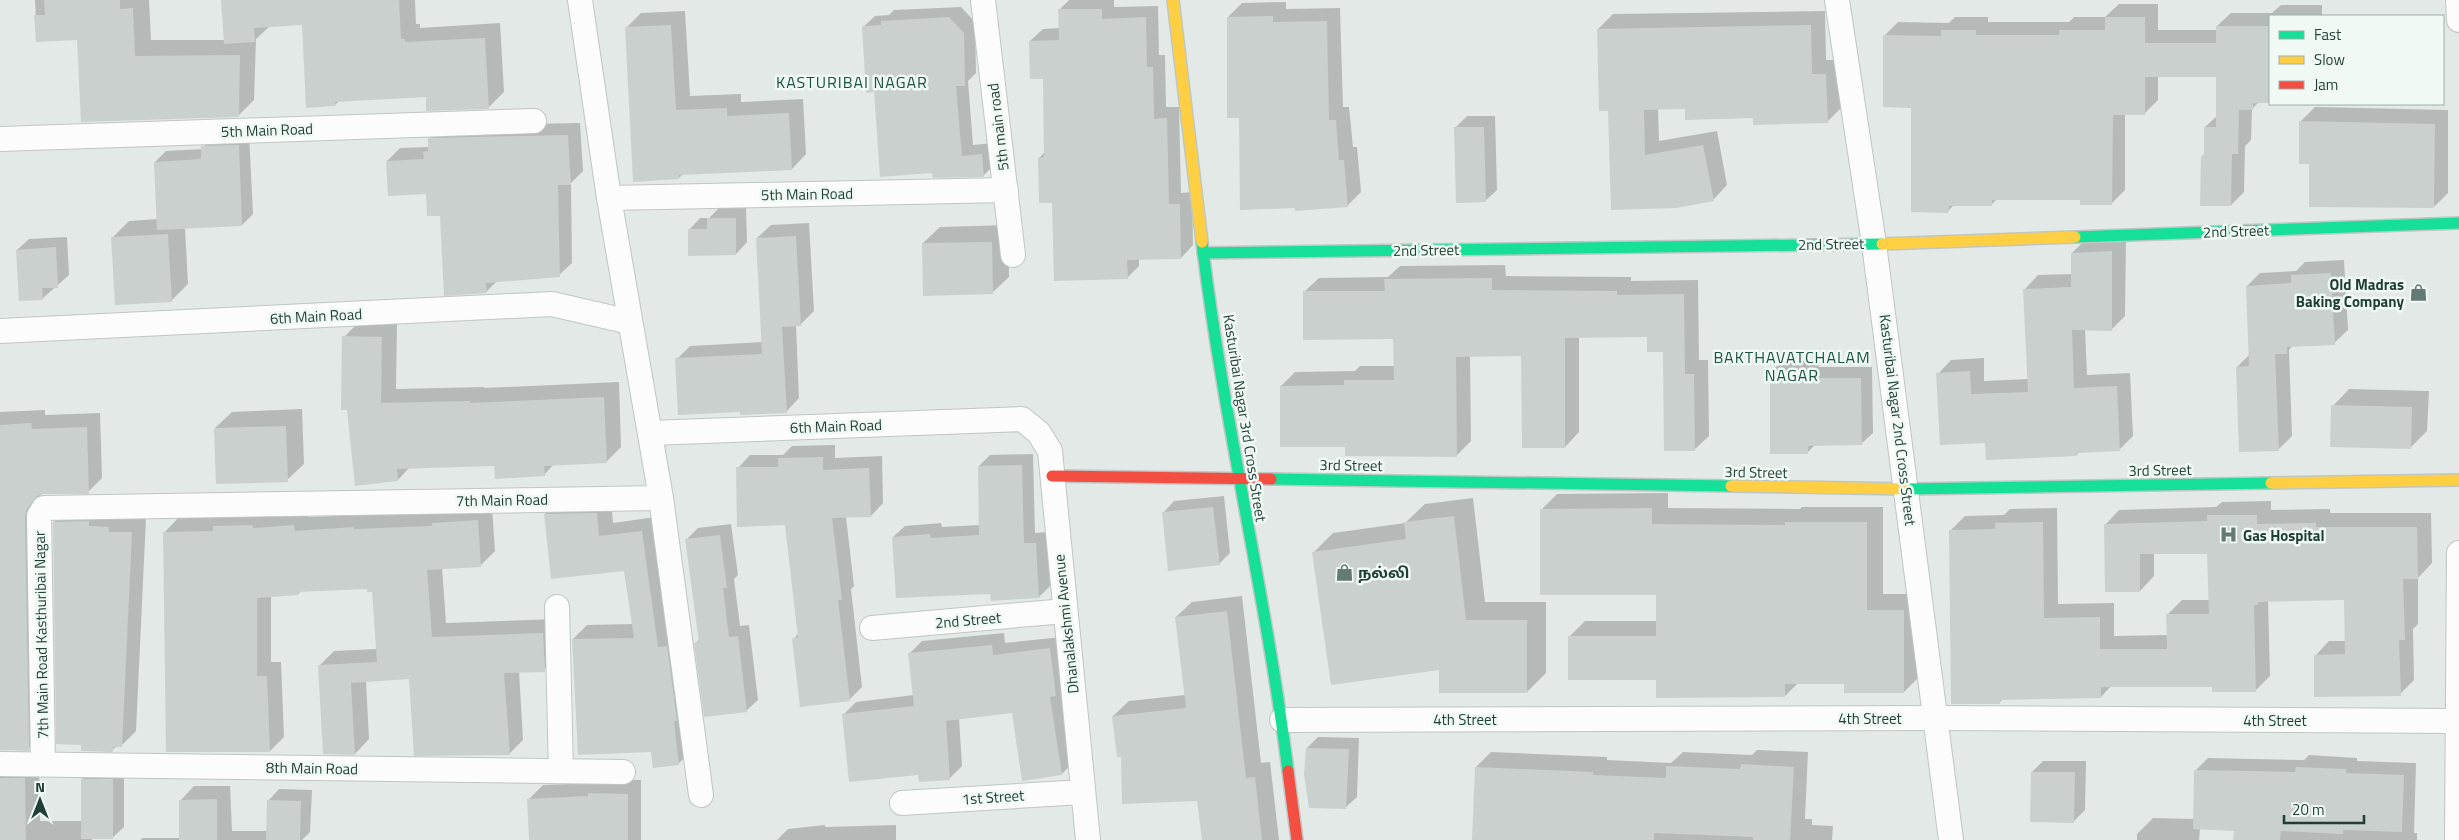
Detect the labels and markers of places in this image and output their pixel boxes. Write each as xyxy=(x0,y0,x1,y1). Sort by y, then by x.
place label: Old Madras Baking Company xyxy=(2296,273,2404,313)
shop icon: Old Madras Baking Company xyxy=(2408,283,2428,303)
place label: Gas Hospital xyxy=(2243,524,2325,547)
hospital icon: Gas Hospital xyxy=(2219,525,2239,545)
place label: நல்லி xyxy=(1358,561,1409,584)
shop icon: நல்லி xyxy=(1334,562,1354,582)

